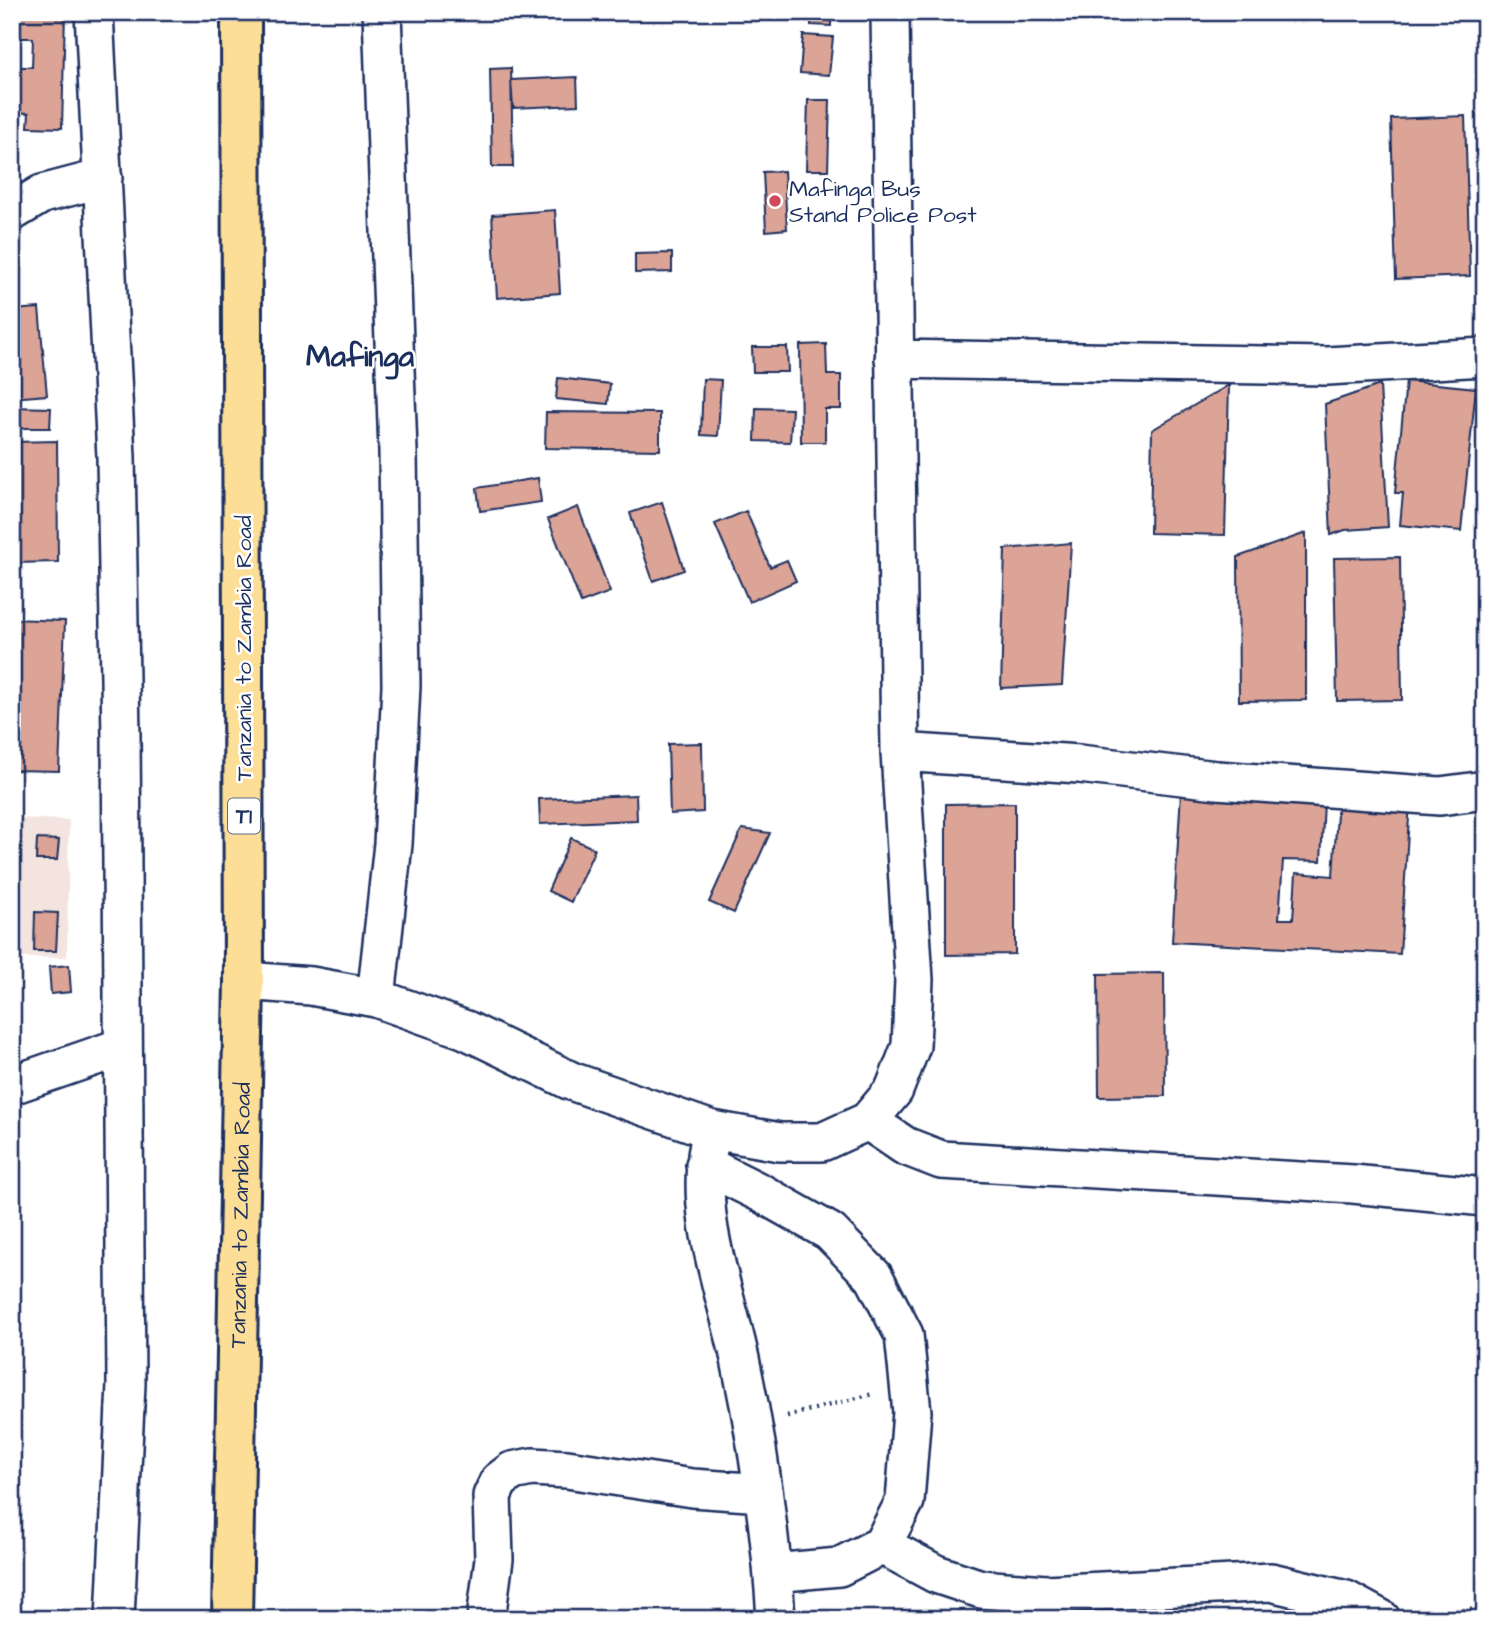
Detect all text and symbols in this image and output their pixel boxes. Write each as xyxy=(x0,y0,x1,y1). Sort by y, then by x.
place label: Mafinga Bus Stand Police Post xyxy=(789,173,977,231)
marker: Mafinga Bus Stand Police Post xyxy=(767,193,783,209)
district label: Mafinga xyxy=(306,336,415,380)
street label: Tanzania to Zambia Road xyxy=(228,515,260,781)
road number: T1 xyxy=(228,798,260,834)
street label: Tanzania to Zambia Road xyxy=(222,1082,259,1348)

